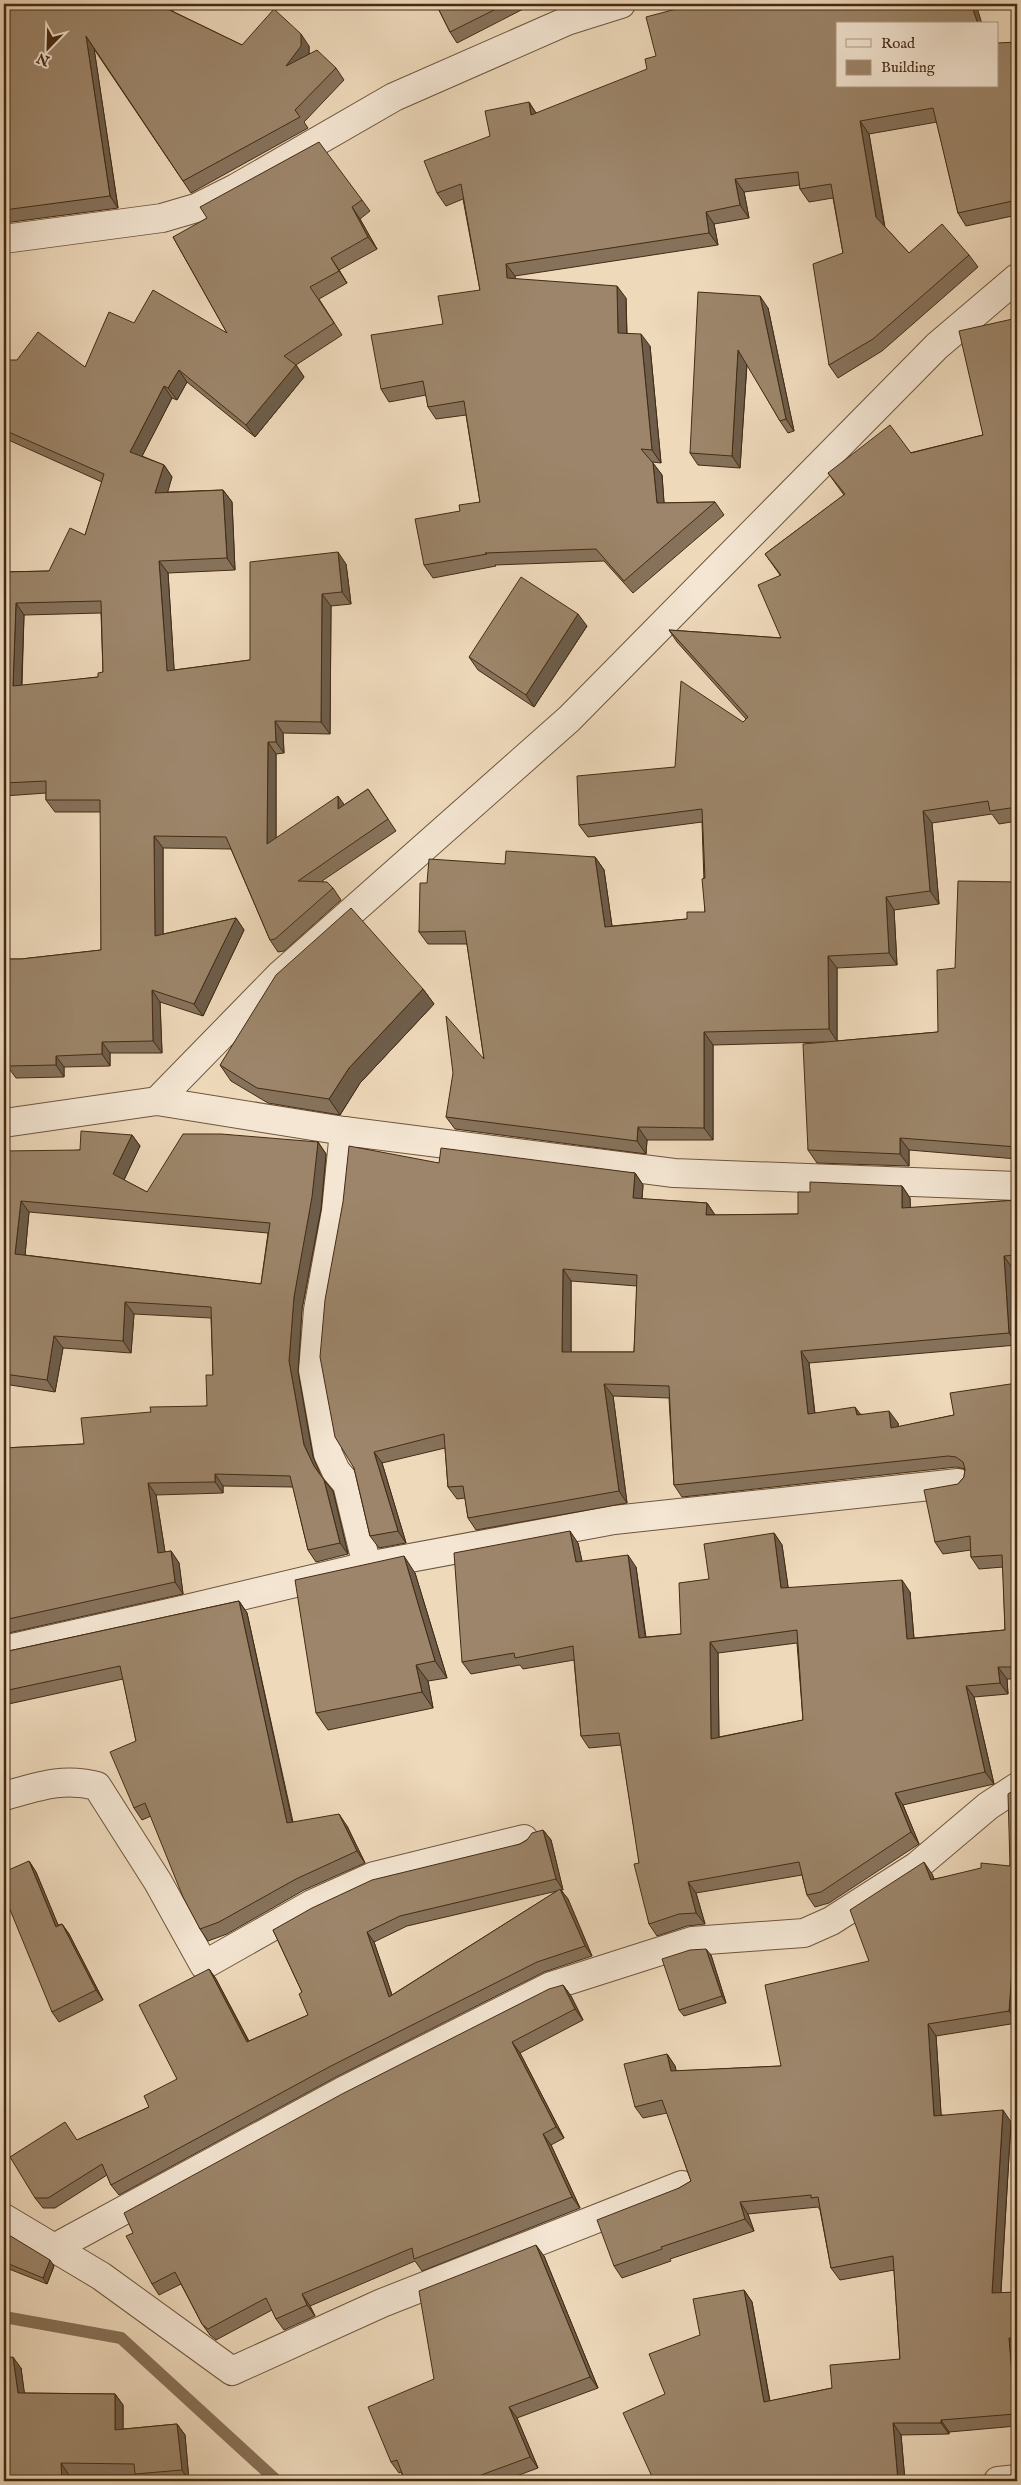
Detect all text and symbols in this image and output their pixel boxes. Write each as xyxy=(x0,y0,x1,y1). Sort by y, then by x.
north arrow xyxy=(22,22,72,72)
legend xyxy=(836,22,998,88)
text: Road xyxy=(881,34,916,53)
text: N xyxy=(34,48,53,70)
text: Building xyxy=(881,58,936,77)

